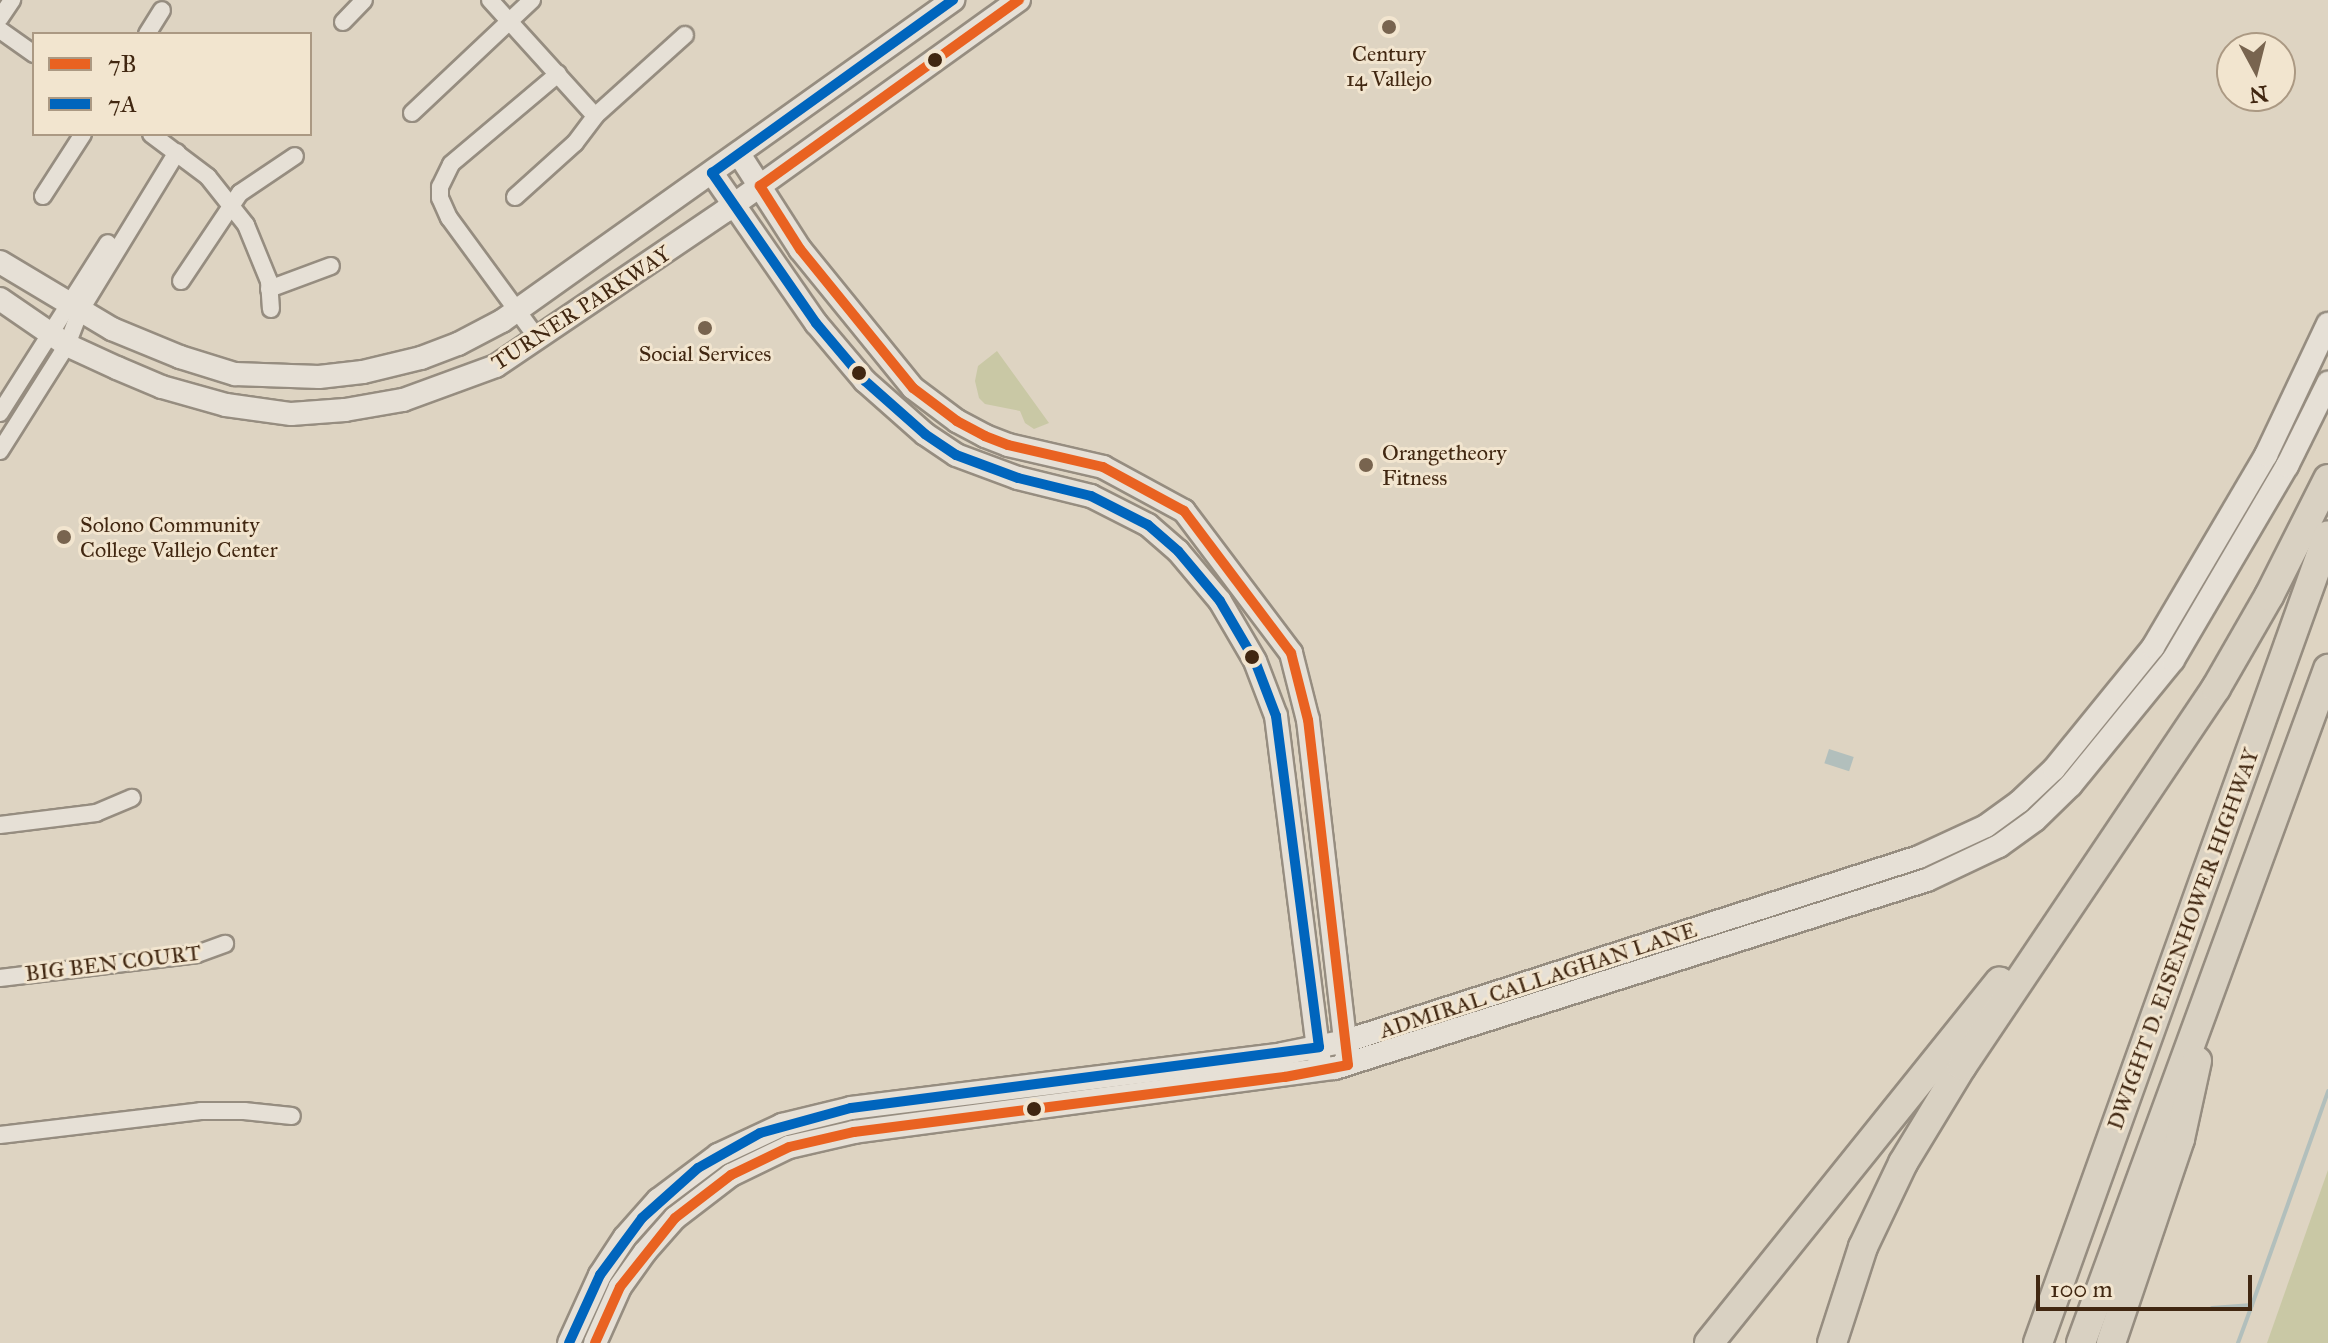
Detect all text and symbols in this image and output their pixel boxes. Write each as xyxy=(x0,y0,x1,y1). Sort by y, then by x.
marker: Century 14 Vallejo xyxy=(1380,18,1398,36)
legend xyxy=(32,32,312,136)
north arrow xyxy=(2216,32,2296,112)
place label: Century 14 Vallejo xyxy=(1346,40,1432,92)
text: 7B xyxy=(108,49,137,79)
unlabelled marker xyxy=(927,52,943,68)
text: N xyxy=(2248,80,2270,109)
text: 7A xyxy=(108,89,137,119)
street label: TURNER PARKWAY xyxy=(486,240,676,376)
marker: Social Services xyxy=(696,319,714,337)
place label: Social Services xyxy=(639,341,771,367)
unlabelled marker xyxy=(851,365,867,381)
place label: Orangetheory Fitness xyxy=(1382,439,1506,490)
marker: Orangetheory Fitness xyxy=(1357,456,1375,474)
place label: Solono Community College Vallejo Center xyxy=(80,511,278,562)
marker: Solono Community College Vallejo Center xyxy=(55,528,73,546)
unlabelled marker xyxy=(1244,649,1260,665)
street label: DWIGHT D. EISENHOWER HIGHWAY xyxy=(2102,745,2264,1133)
street label: ADMIRAL CALLAGHAN LANE xyxy=(1376,916,1700,1044)
street label: BIG BEN COURT xyxy=(24,939,202,987)
unlabelled marker xyxy=(1026,1101,1042,1117)
scale bar xyxy=(2040,1259,2256,1309)
text: 100 m xyxy=(2050,1274,2113,1304)

